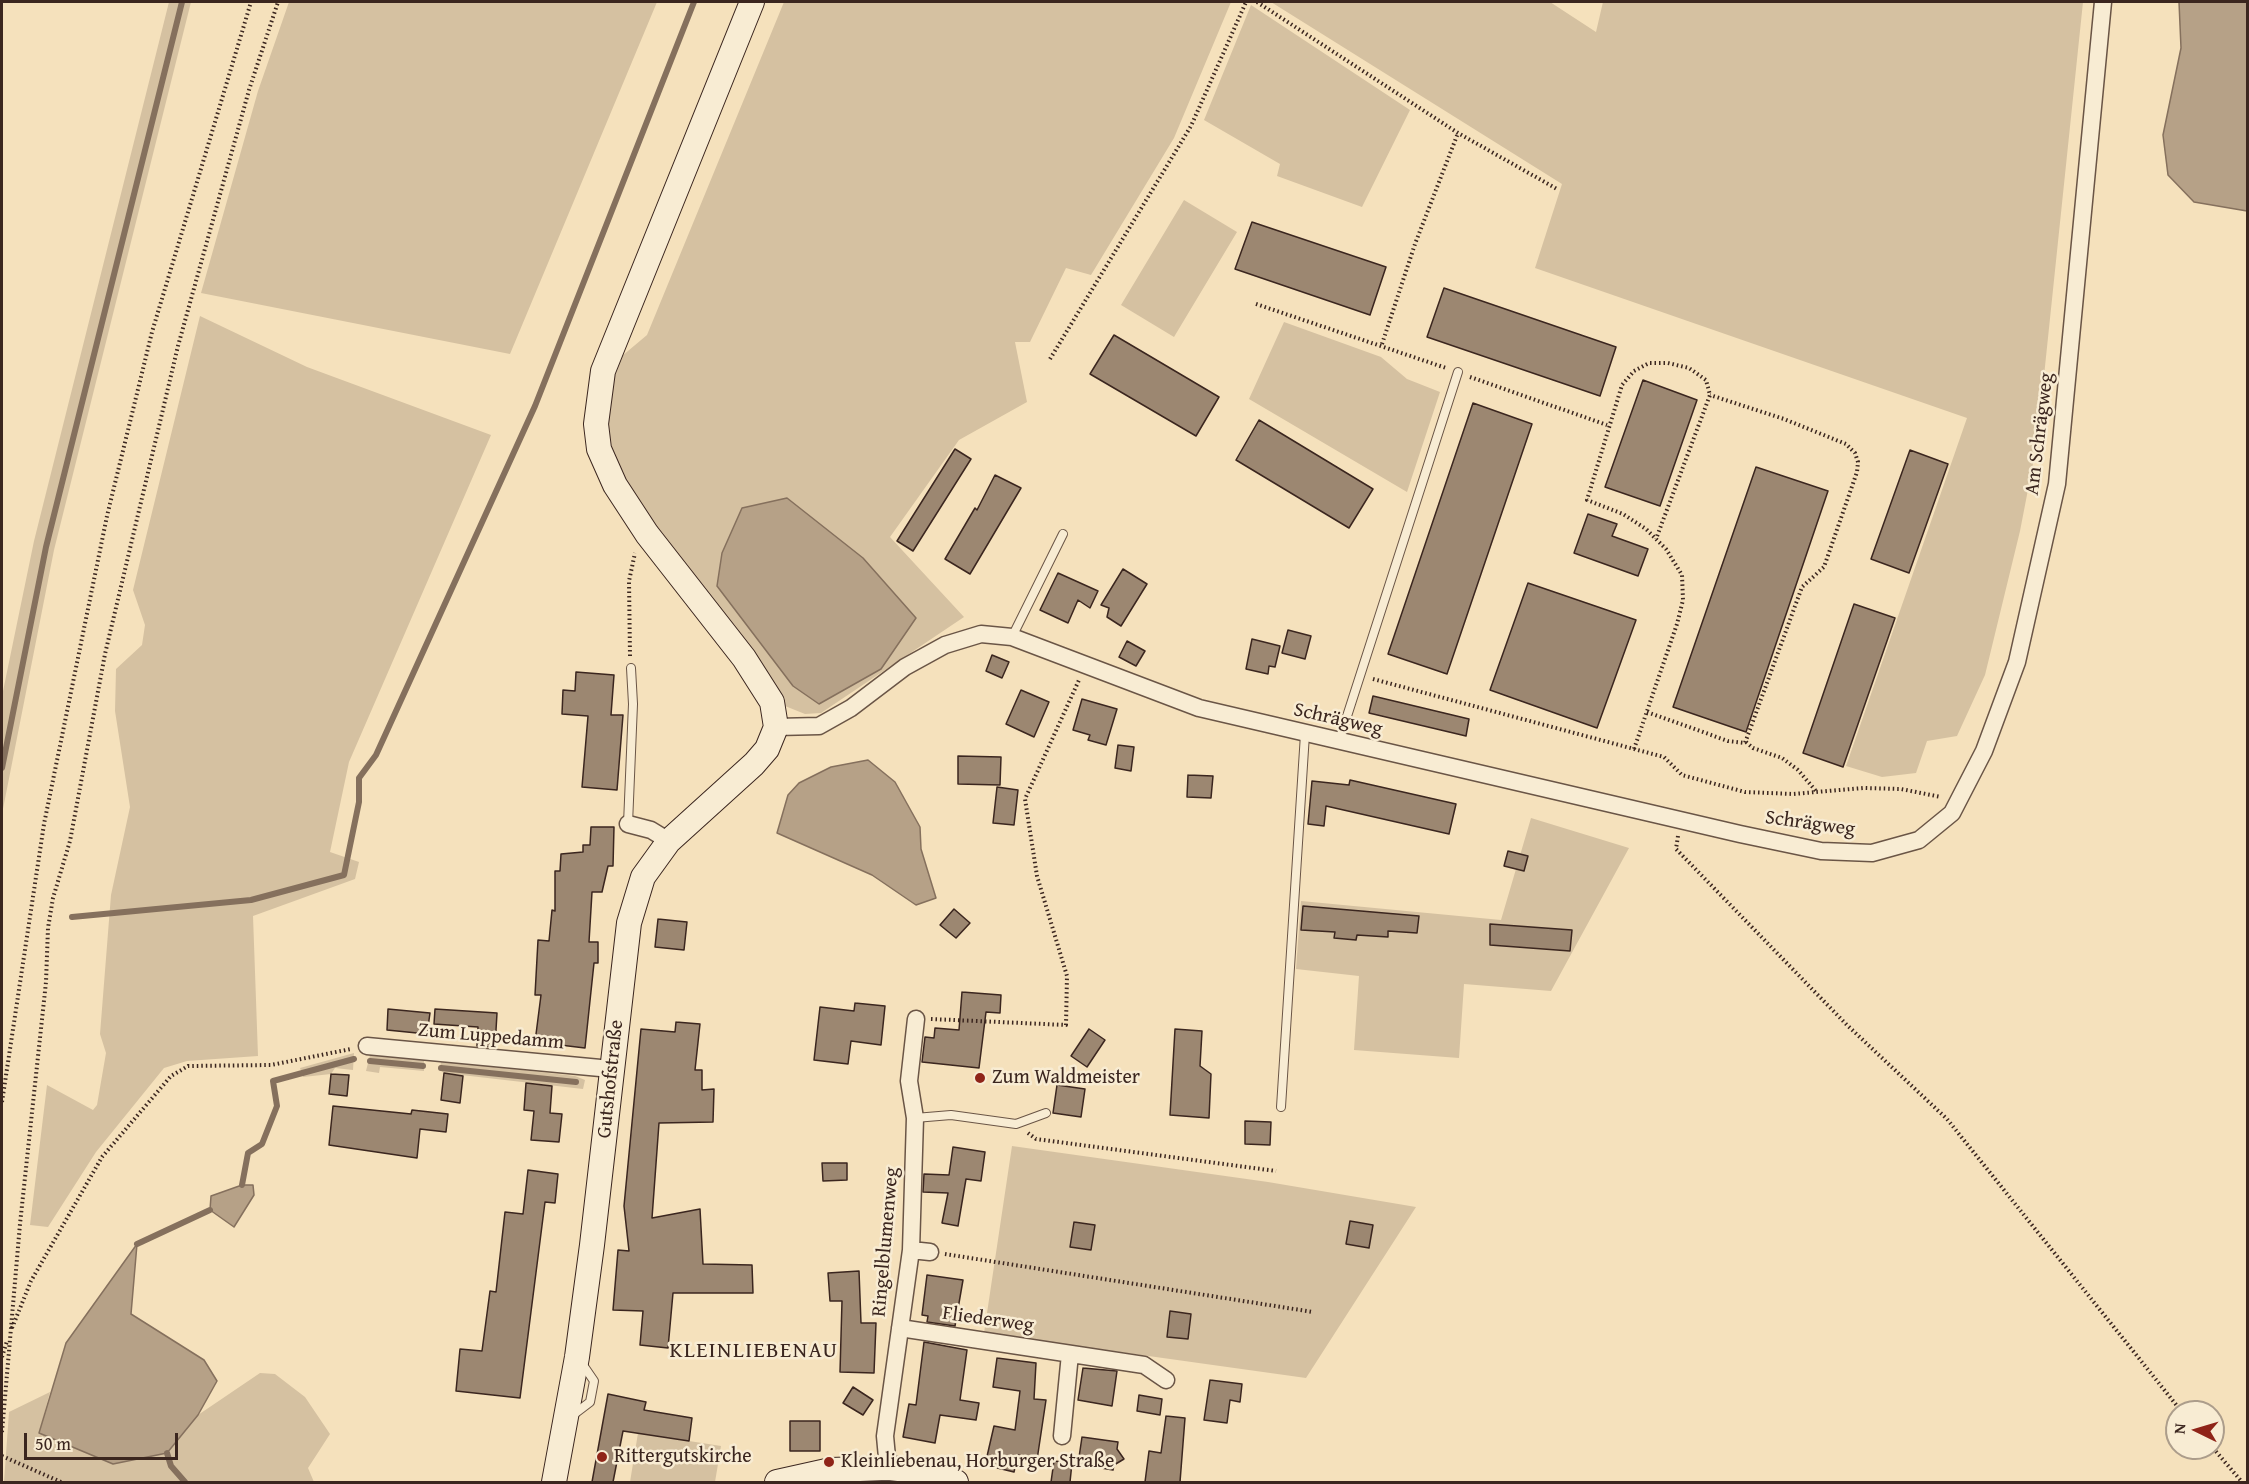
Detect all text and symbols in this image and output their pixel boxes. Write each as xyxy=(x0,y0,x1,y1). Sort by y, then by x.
street label: Am Schrägweg xyxy=(2021,371,2059,497)
street label: Schrägweg xyxy=(1291,698,1385,742)
street label: Schrägweg xyxy=(1764,806,1856,842)
street label: Zum Luppedamm xyxy=(417,1019,565,1055)
street label: Gutshofstraße xyxy=(593,1019,629,1139)
place label: Zum Waldmeister xyxy=(992,1066,1140,1090)
marker: Zum Waldmeister xyxy=(973,1071,987,1085)
street label: Ringelblumenweg xyxy=(868,1166,904,1318)
street label: Fliederweg xyxy=(941,1302,1035,1338)
district label: KLEINLIEBENAU xyxy=(669,1338,839,1364)
north arrow xyxy=(2165,1400,2225,1460)
scale bar xyxy=(27,1421,182,1459)
text: N xyxy=(2167,1422,2191,1435)
text: 50 m xyxy=(35,1430,71,1457)
place label: Rittergutskirche xyxy=(614,1445,752,1469)
marker: Rittergutskirche xyxy=(595,1450,609,1464)
place label: Kleinliebenau, Horburger Straße xyxy=(841,1450,1114,1474)
marker: Kleinliebenau, Horburger Straße xyxy=(822,1455,836,1469)

